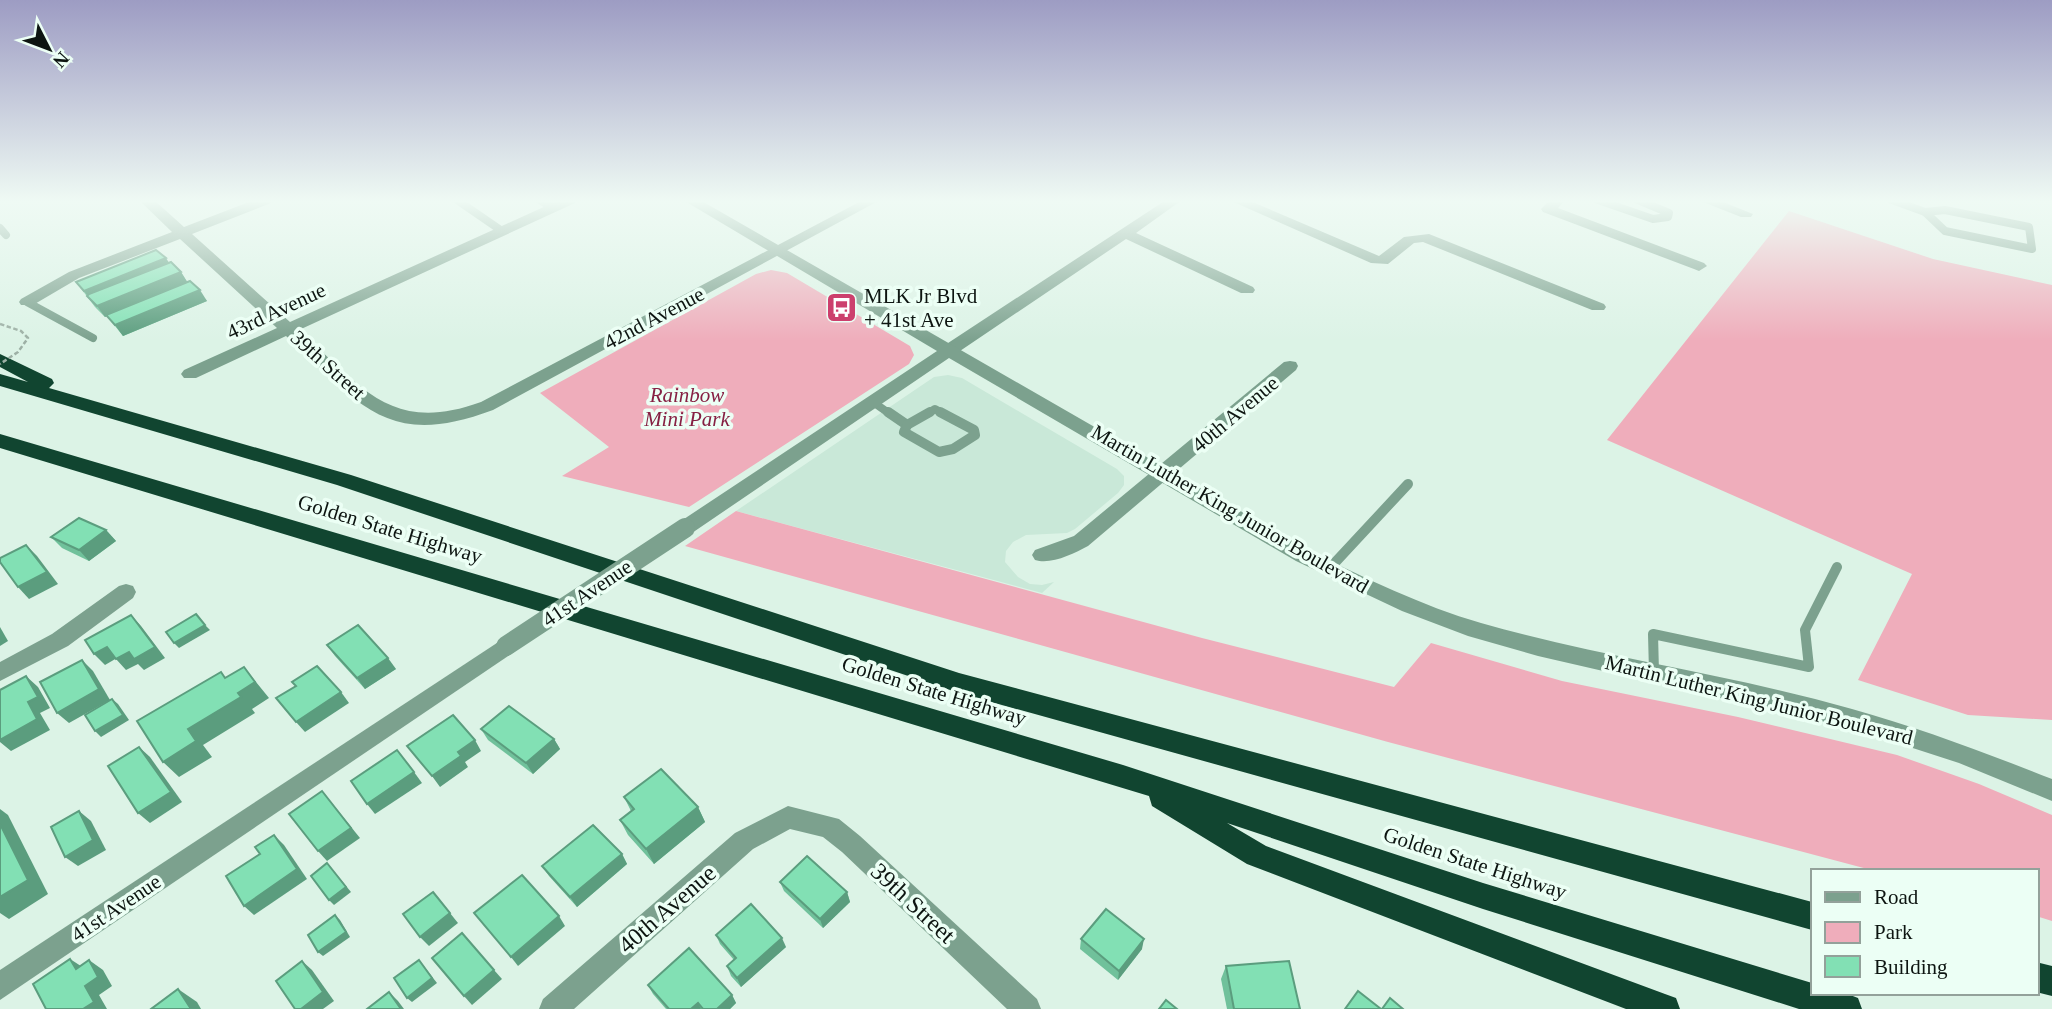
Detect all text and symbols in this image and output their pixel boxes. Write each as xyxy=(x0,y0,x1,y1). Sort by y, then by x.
north arrow xyxy=(14,14,84,84)
text: N xyxy=(49,48,74,72)
street label: 43rd Avenue xyxy=(223,278,329,344)
street label: 42nd Avenue xyxy=(600,282,708,354)
place label: MLK Jr Blvd + 41st Ave xyxy=(864,284,978,332)
bus stop icon: MLK Jr Blvd + 41st Ave xyxy=(824,291,858,325)
street label: 39th Street xyxy=(286,325,370,405)
street label: 40th Avenue xyxy=(1187,371,1283,457)
park label: Rainbow Mini Park xyxy=(643,383,731,431)
street label: Martin Luther King Junior Boulevard xyxy=(1087,420,1373,599)
street label: Golden State Highway xyxy=(295,490,485,569)
street label: 41st Avenue xyxy=(538,554,636,632)
street label: Martin Luther King Junior Boulevard xyxy=(1603,650,1916,750)
street label: Golden State Highway xyxy=(839,652,1029,731)
street label: Golden State Highway xyxy=(1380,822,1570,904)
street label: 39th Street xyxy=(866,858,960,948)
street label: 40th Avenue xyxy=(613,860,721,958)
street label: 41st Avenue xyxy=(67,869,165,947)
legend xyxy=(1811,869,2038,995)
text: Road xyxy=(1874,885,1919,909)
text: Park xyxy=(1874,920,1913,944)
text: Building xyxy=(1874,955,1948,979)

